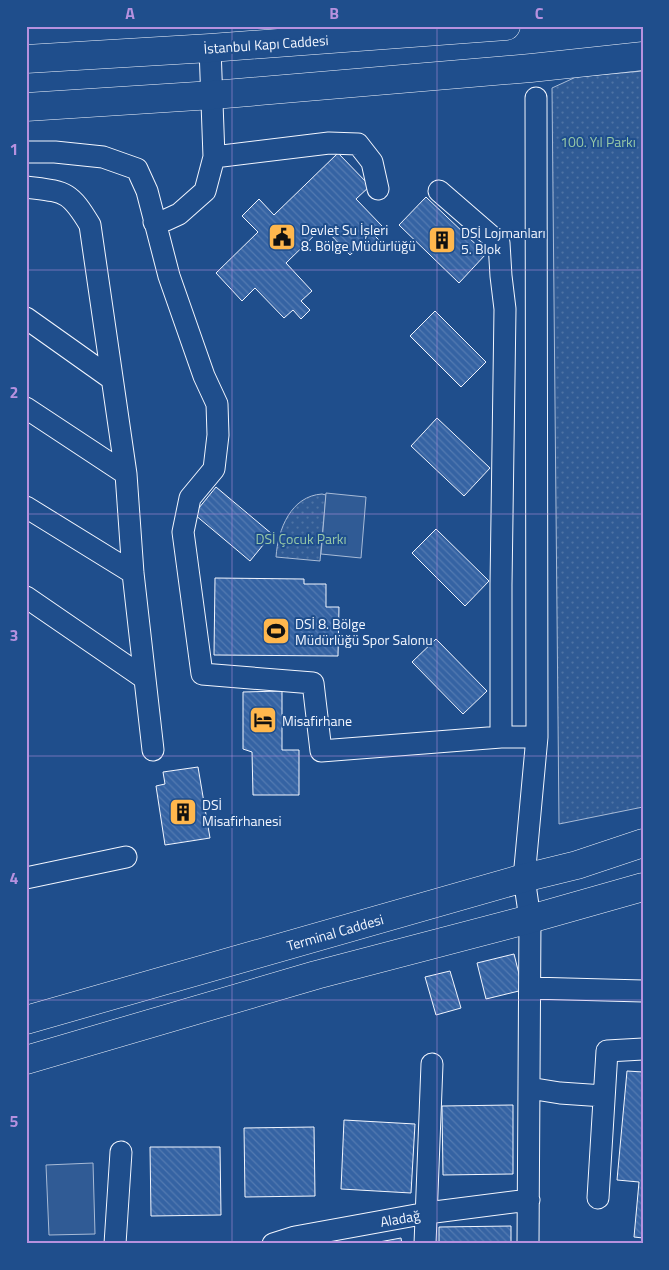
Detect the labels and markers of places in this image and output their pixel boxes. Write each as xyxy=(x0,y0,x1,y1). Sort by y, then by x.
place label: Devlet Su İşleri 8. Bölge Müdürlüğü xyxy=(301,219,416,256)
public building icon: Devlet Su İşleri 8. Bölge Müdürlüğü xyxy=(267,222,297,252)
place label: DSİ Lojmanları 5. Blok xyxy=(461,222,546,259)
building icon: DSİ Lojmanları 5. Blok xyxy=(427,225,457,255)
place label: DSİ 8. Bölge Müdürlüğü Spor Salonu xyxy=(295,613,433,650)
sports icon: DSİ 8. Bölge Müdürlüğü Spor Salonu xyxy=(261,616,291,646)
hotel icon: Misafirhane xyxy=(248,705,278,735)
place label: Misafirhane xyxy=(282,710,352,731)
place label: DSİ Misafirhanesi xyxy=(202,794,282,831)
building icon: DSİ Misafirhanesi xyxy=(168,797,198,827)

